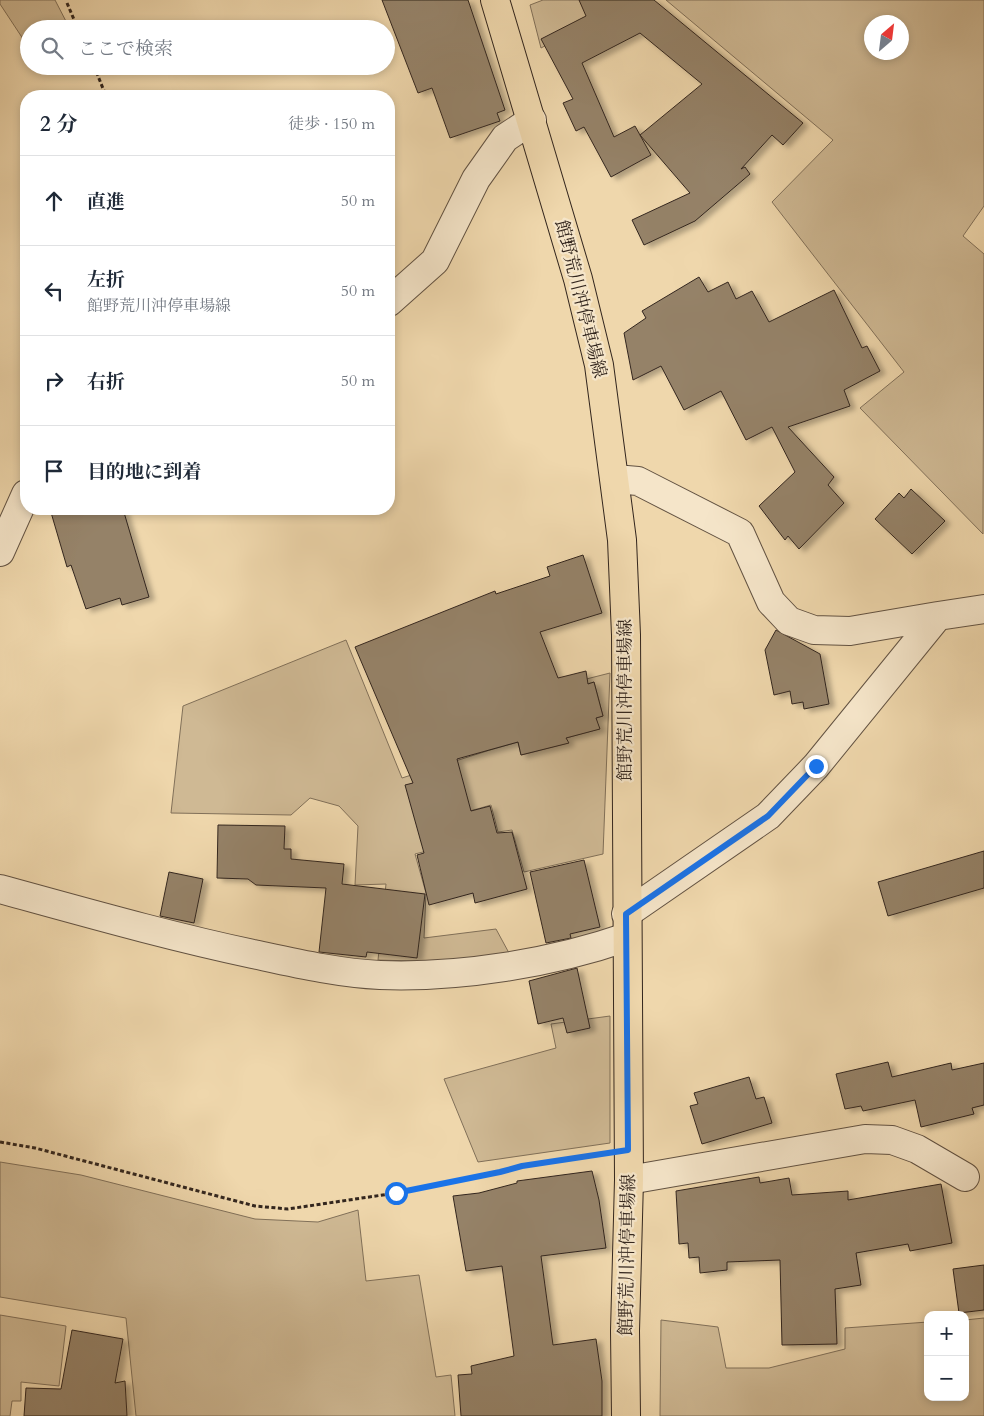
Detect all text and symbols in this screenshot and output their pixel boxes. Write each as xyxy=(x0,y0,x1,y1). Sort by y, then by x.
north arrow xyxy=(864,15,909,60)
search box xyxy=(20,20,395,75)
icon: search xyxy=(38,34,66,62)
text: ここで検索 xyxy=(78,36,173,62)
text: 2 分 xyxy=(40,110,77,139)
text: 徒歩 · 150 m xyxy=(288,113,375,135)
icon: ahead xyxy=(40,187,68,215)
text: 直進 xyxy=(87,189,125,215)
text: 50 m xyxy=(341,190,375,212)
street label: 館野荒川沖停車場線 xyxy=(549,218,612,381)
text: 左折 xyxy=(87,267,125,293)
icon: left xyxy=(40,277,68,305)
text: 50 m xyxy=(341,280,375,302)
text: 館野荒川沖停車場線 xyxy=(87,295,231,317)
icon: right xyxy=(40,367,68,395)
text: 右折 xyxy=(87,369,125,395)
text: 50 m xyxy=(341,370,375,392)
icon: arrive xyxy=(40,457,68,485)
text: 目的地に到着 xyxy=(87,459,201,485)
street label: 館野荒川沖停車場線 xyxy=(613,619,638,781)
route end xyxy=(805,755,828,778)
street label: 館野荒川沖停車場線 xyxy=(614,1174,641,1336)
route start xyxy=(385,1182,408,1205)
map controls xyxy=(924,1311,969,1401)
button: + xyxy=(924,1311,969,1356)
button: − xyxy=(924,1356,969,1401)

